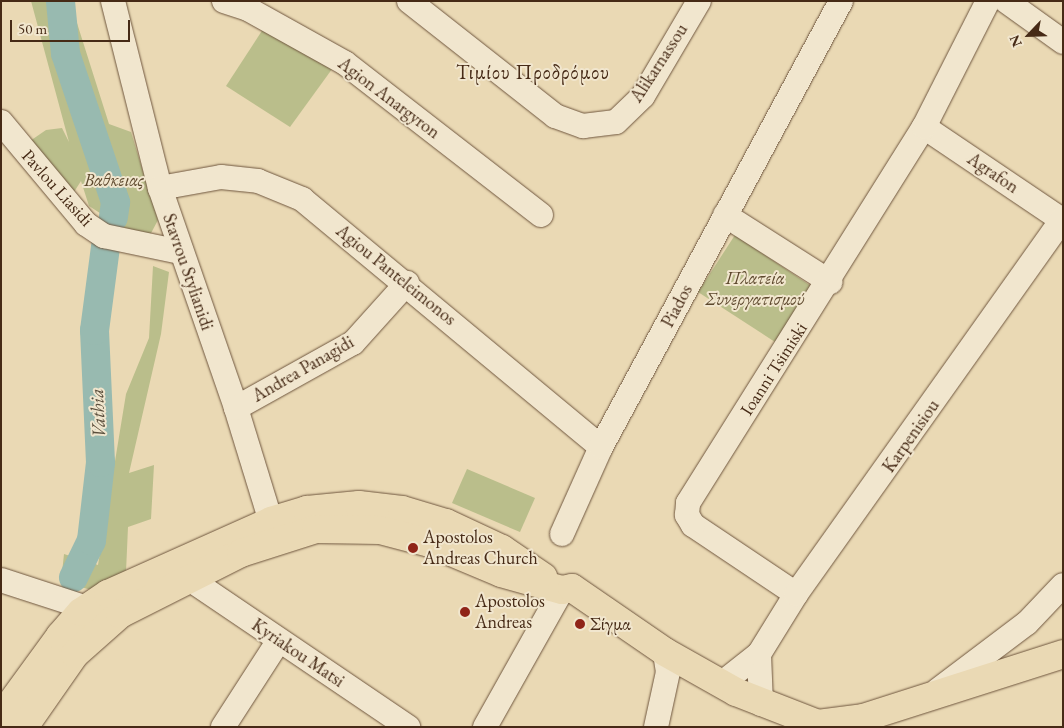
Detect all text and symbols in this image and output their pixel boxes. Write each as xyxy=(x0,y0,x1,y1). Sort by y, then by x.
scale bar xyxy=(12,10,132,42)
north arrow xyxy=(1004,10,1054,60)
text: 50 m xyxy=(18,19,47,38)
street label: Alikarnassou xyxy=(626,20,692,106)
text: N xyxy=(1005,32,1026,50)
street label: Agion Anargyron xyxy=(334,53,444,143)
district label: Τιμίου Προδρόμου xyxy=(454,60,612,84)
street label: Pavlou Liasidi xyxy=(17,145,97,231)
street label: Agrafon xyxy=(963,148,1023,198)
park label: Βαθκειας xyxy=(84,169,144,191)
street label: Stavrou Stylianidi xyxy=(158,211,218,333)
street label: Agiou Panteleimonos xyxy=(332,220,460,330)
park label: Πλατεία Συνεργατισμού xyxy=(706,268,804,310)
street label: Piados xyxy=(657,281,697,331)
street label: Ioanni Tsimiski xyxy=(736,318,812,420)
street label: Andrea Panagidi xyxy=(248,331,358,407)
water label: Vathia xyxy=(85,388,111,438)
street label: Karpenisiou xyxy=(878,395,944,477)
place label: Apostolos Andreas Church xyxy=(423,527,538,570)
marker: Apostolos Andreas Church xyxy=(407,542,419,554)
place label: Apostolos Andreas xyxy=(475,591,545,634)
marker: Apostolos Andreas xyxy=(459,606,471,618)
place label: Σίγμα xyxy=(590,613,631,635)
street label: Kyriakou Matsi xyxy=(248,614,348,692)
marker: Σίγμα xyxy=(574,618,586,630)

